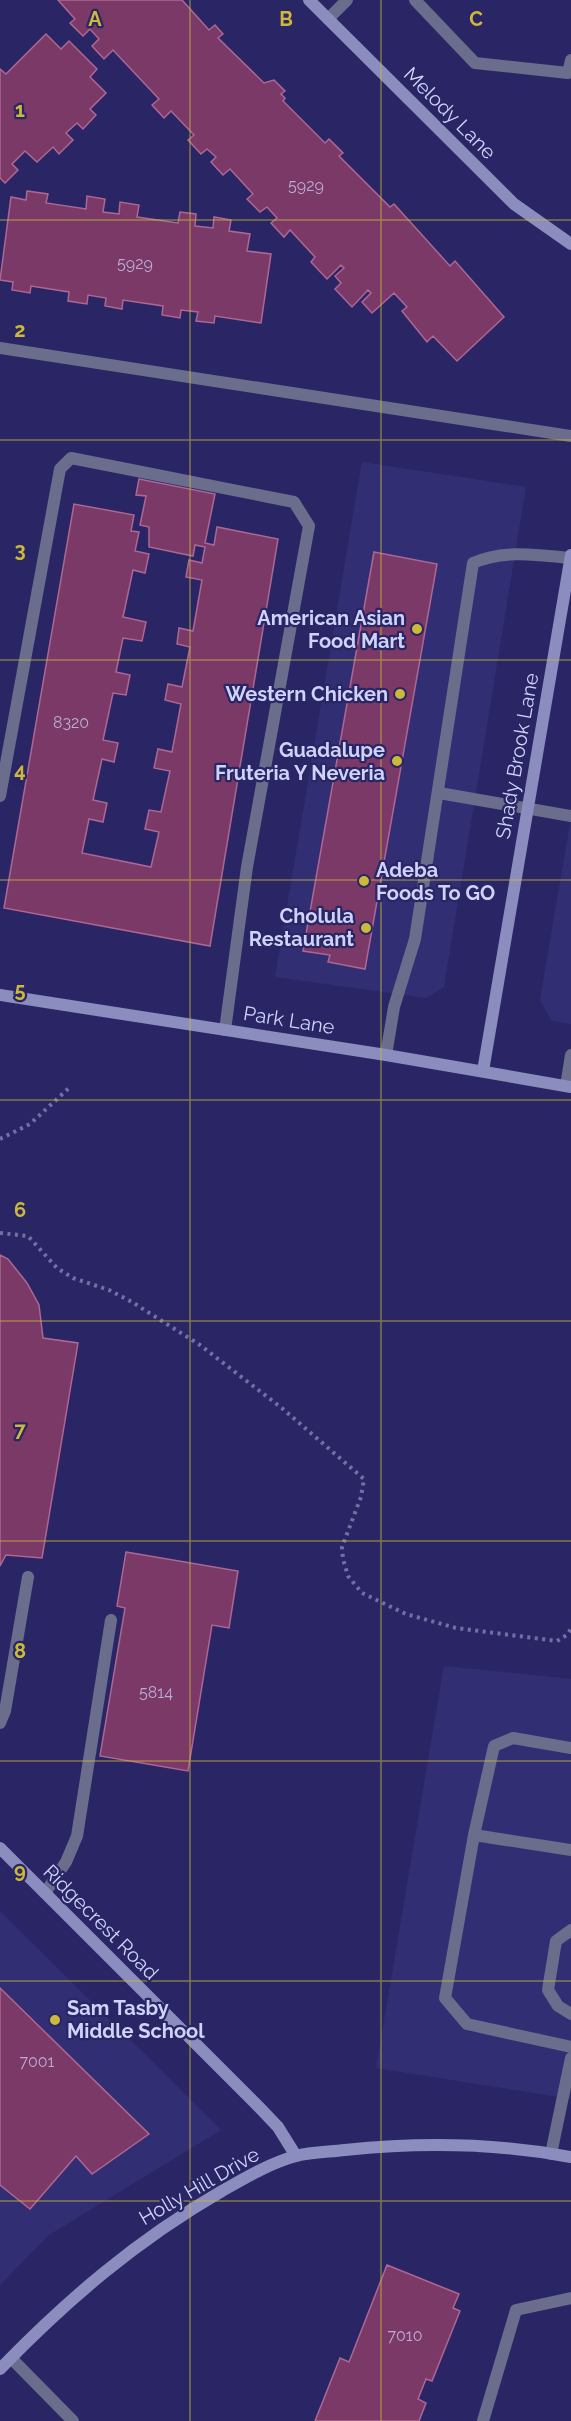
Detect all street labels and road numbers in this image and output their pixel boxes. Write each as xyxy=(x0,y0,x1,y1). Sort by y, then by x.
street label: Melody Lane xyxy=(399,62,501,164)
street label: Shady Brook Lane xyxy=(491,671,543,841)
street label: Park Lane xyxy=(242,1001,337,1039)
street label: Ridgecrest Road xyxy=(39,1860,163,1984)
street label: Holly Hill Drive xyxy=(135,2142,264,2230)

